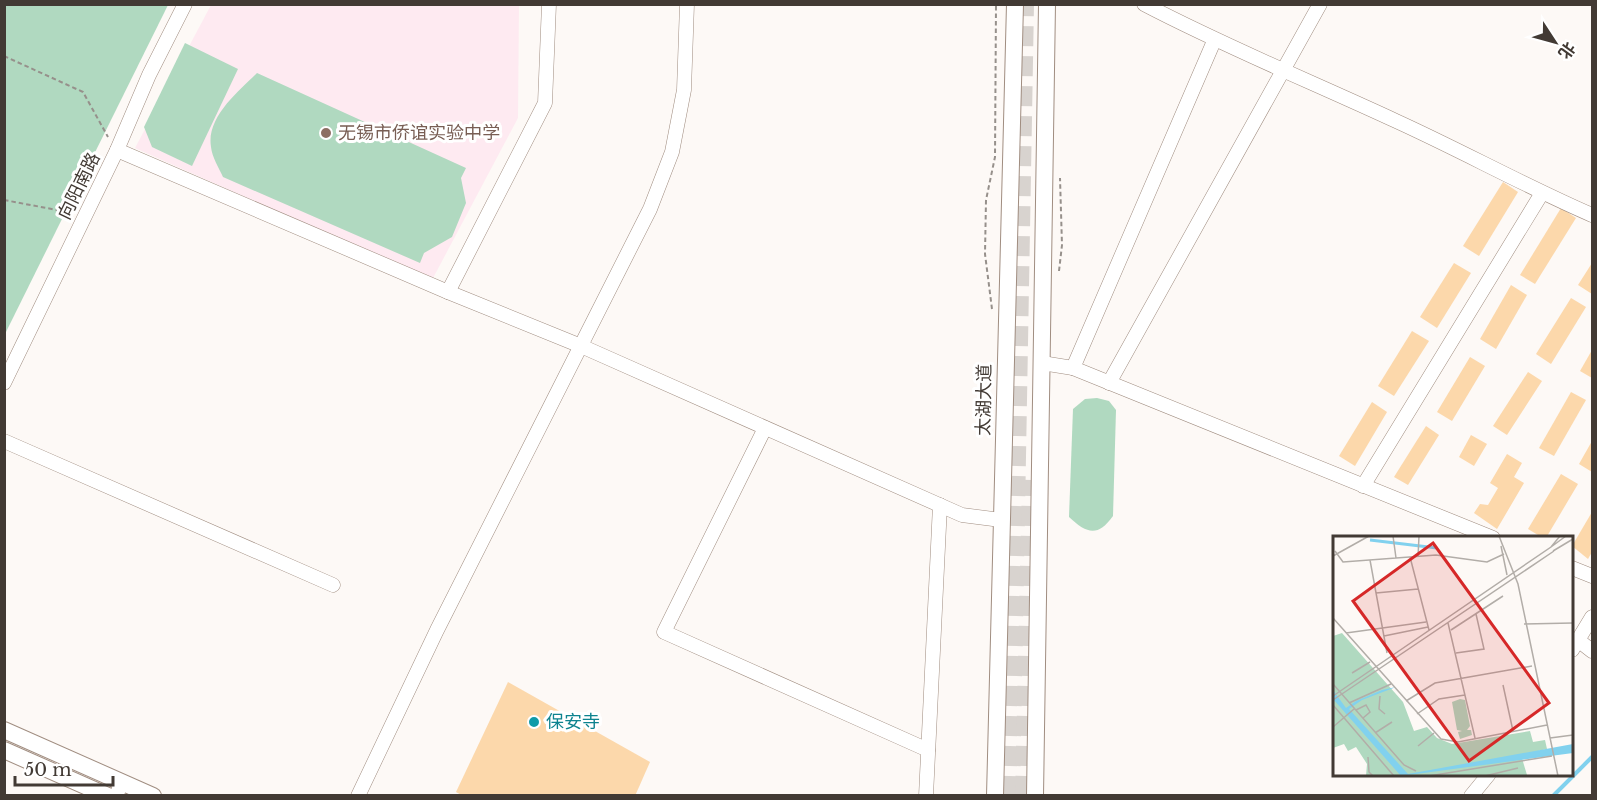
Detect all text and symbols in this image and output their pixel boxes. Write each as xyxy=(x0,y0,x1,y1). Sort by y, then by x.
north arrow xyxy=(1525,12,1585,72)
text: 北 xyxy=(1554,38,1580,63)
place label: 无锡市侨谊实验中学 xyxy=(338,122,500,144)
marker: 无锡市侨谊实验中学 xyxy=(319,126,333,140)
street label: 向阳南路 xyxy=(53,149,105,223)
street label: 太湖大道 xyxy=(972,364,996,436)
inset map xyxy=(1333,536,1573,776)
place label: 保安寺 xyxy=(546,711,600,733)
marker: 保安寺 xyxy=(527,715,541,729)
scale bar xyxy=(15,749,112,787)
text: 50 m xyxy=(24,759,72,781)

